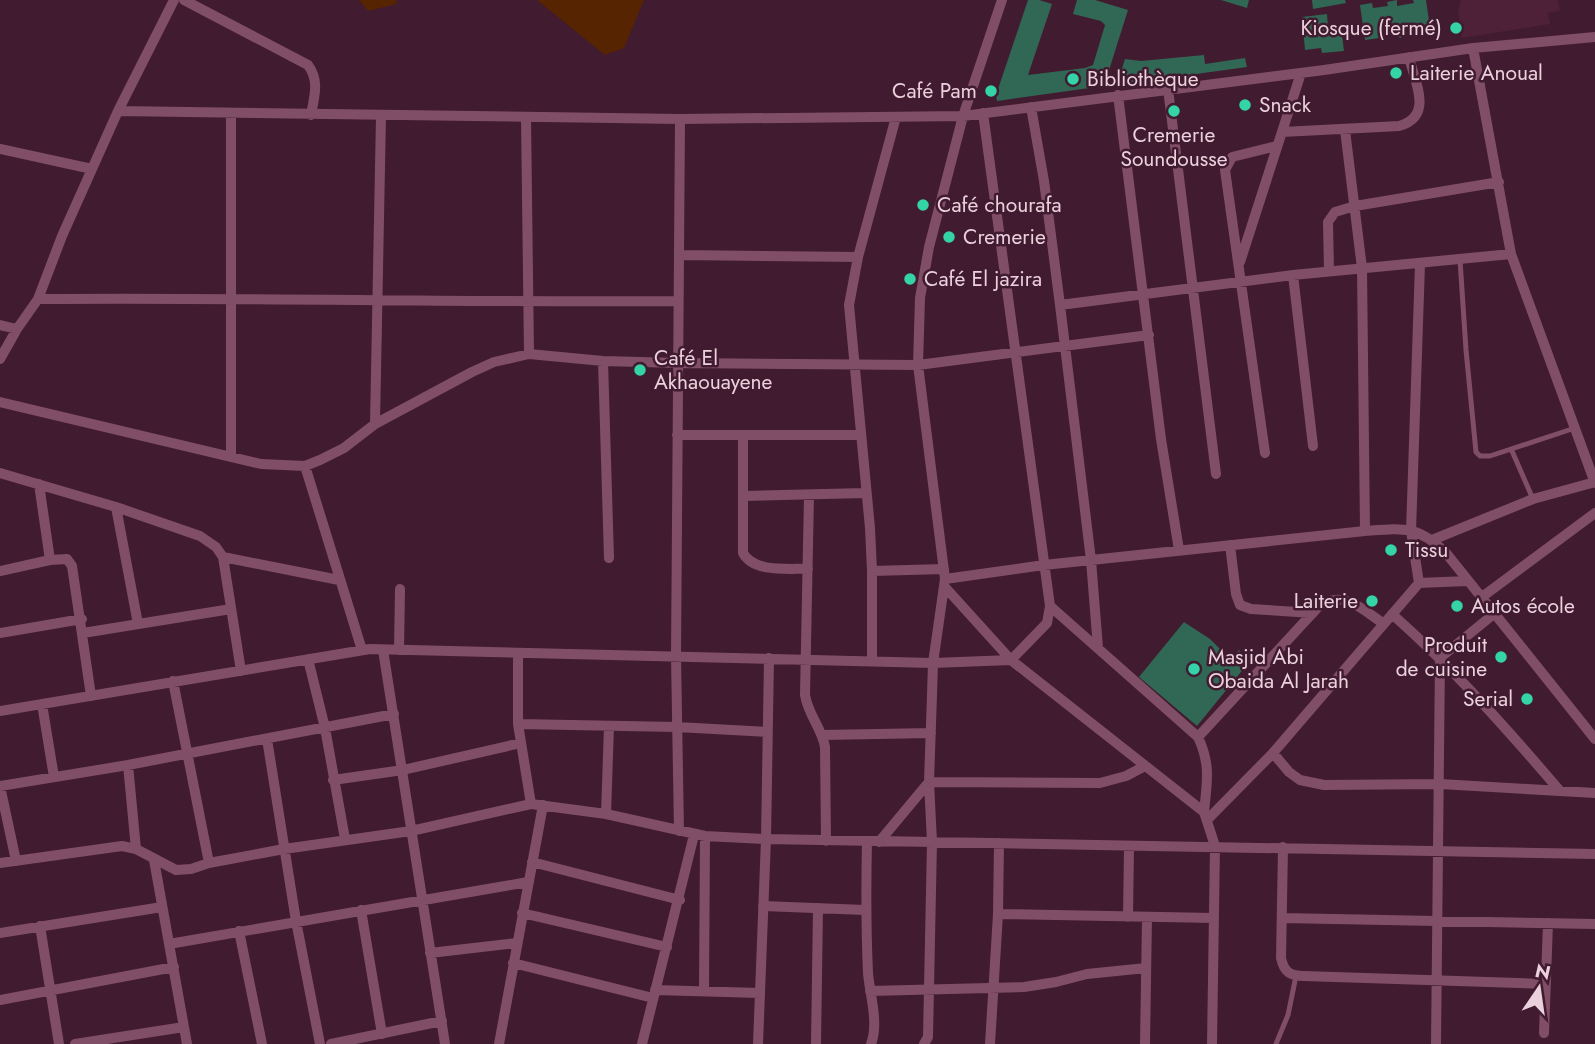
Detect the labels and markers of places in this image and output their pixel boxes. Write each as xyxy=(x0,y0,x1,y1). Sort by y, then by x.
place label: Kiosque (fermé) xyxy=(1300,13,1442,43)
marker: Kiosque (fermé) xyxy=(1448,20,1464,36)
place label: Laiterie Anoual xyxy=(1410,58,1543,88)
place label: Bibliothèque xyxy=(1087,64,1199,94)
marker: Laiterie Anoual xyxy=(1388,65,1404,81)
marker: Bibliothèque xyxy=(1065,71,1081,87)
place label: Café Pam xyxy=(892,76,977,106)
marker: Café Pam xyxy=(983,83,999,99)
place label: Snack xyxy=(1259,90,1312,120)
marker: Snack xyxy=(1237,97,1253,113)
marker: Cremerie Soundousse xyxy=(1166,103,1182,119)
place label: Cremerie Soundousse xyxy=(1120,120,1228,174)
place label: Café chourafa xyxy=(937,190,1062,220)
marker: Café chourafa xyxy=(915,197,931,213)
place label: Cremerie xyxy=(963,222,1046,252)
marker: Cremerie xyxy=(941,229,957,245)
place label: Café El jazira xyxy=(924,264,1042,294)
marker: Café El jazira xyxy=(902,271,918,287)
place label: Café El Akhaouayene xyxy=(654,343,772,397)
marker: Café El Akhaouayene xyxy=(632,362,648,378)
place label: Tissu xyxy=(1405,535,1448,565)
marker: Tissu xyxy=(1383,542,1399,558)
place label: Laiterie xyxy=(1294,586,1358,616)
place label: Autos école xyxy=(1471,591,1575,621)
marker: Laiterie xyxy=(1364,593,1380,609)
marker: Autos école xyxy=(1449,598,1465,614)
place label: Produit de cuisine xyxy=(1396,630,1487,684)
place label: Masjid Abi Obaida Al Jarah xyxy=(1208,642,1349,696)
marker: Produit de cuisine xyxy=(1493,649,1509,665)
marker: Masjid Abi Obaida Al Jarah xyxy=(1186,661,1202,677)
place label: Serial xyxy=(1463,684,1513,714)
marker: Serial xyxy=(1519,691,1535,707)

